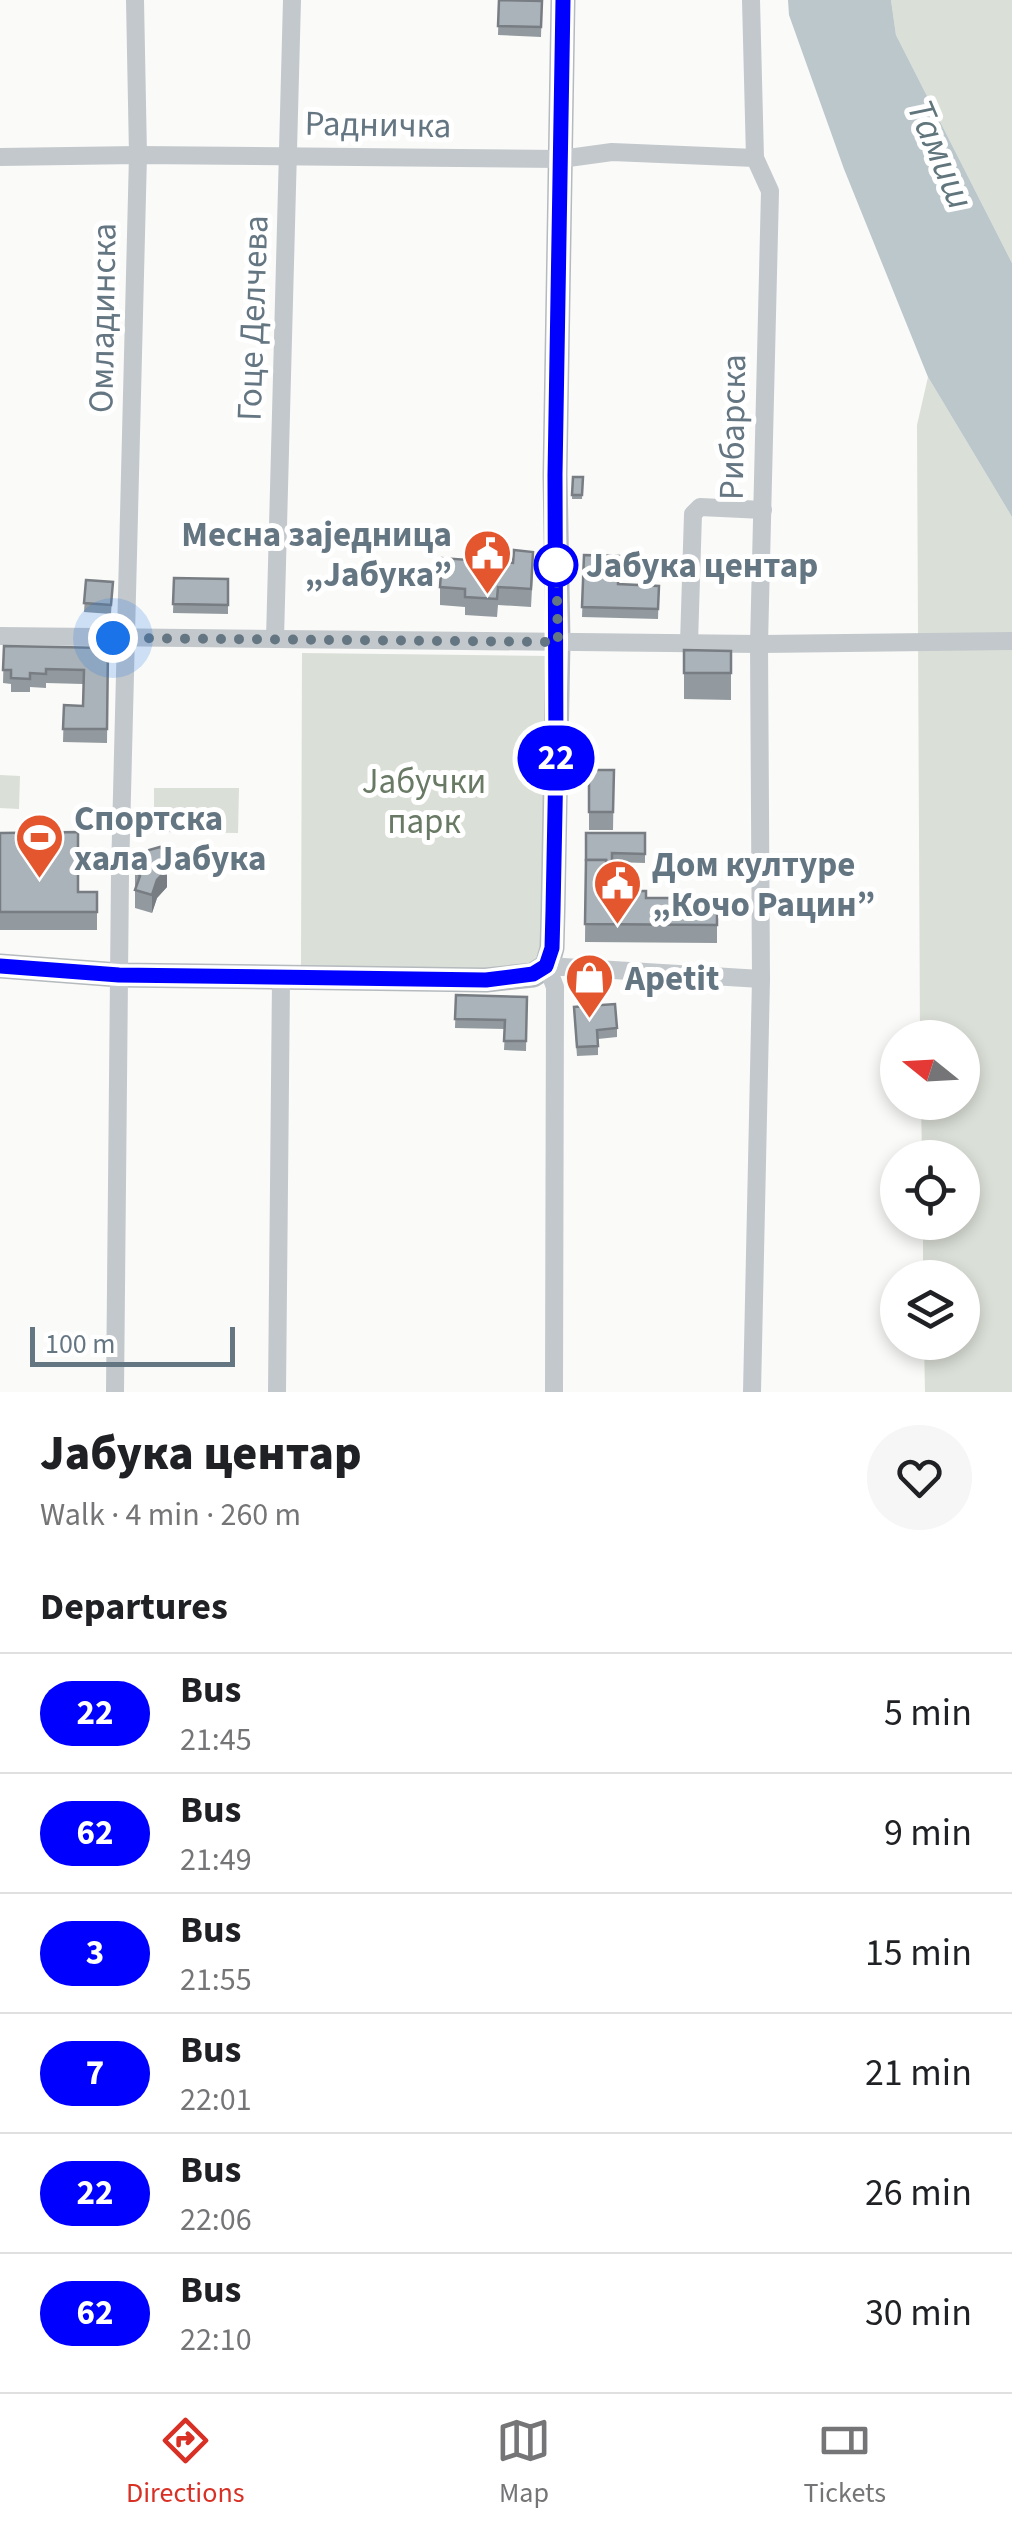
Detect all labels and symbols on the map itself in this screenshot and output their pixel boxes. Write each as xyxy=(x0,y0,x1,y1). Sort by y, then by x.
water label: Тамиш xyxy=(893,91,987,218)
street label: Радничка xyxy=(304,99,452,151)
street label: Гоце Делчева xyxy=(224,214,282,422)
street label: Омладинска xyxy=(76,222,130,414)
street label: Рибарска xyxy=(707,354,759,500)
place label: Месна заједница „Јабука” xyxy=(181,510,452,600)
public building icon: Месна заједница „Јабука” xyxy=(461,528,513,596)
place label: Јабука центар xyxy=(586,541,818,591)
marker: Јабука центар xyxy=(535,544,577,586)
your location xyxy=(88,613,138,663)
line badge: 22 xyxy=(511,726,601,790)
park label: Јабучки парк xyxy=(362,757,486,847)
place label: Спортска хала Јабука xyxy=(74,794,266,884)
sports icon: Спортска хала Јабука xyxy=(13,812,65,880)
place label: Дом културе „Кочо Рацин” xyxy=(652,840,875,930)
public building icon: Дом културе „Кочо Рацин” xyxy=(591,858,643,926)
shop icon: Apetit xyxy=(564,952,616,1020)
place label: Apetit xyxy=(624,954,719,1004)
north arrow xyxy=(880,1020,980,1120)
scale bar xyxy=(30,1322,235,1366)

